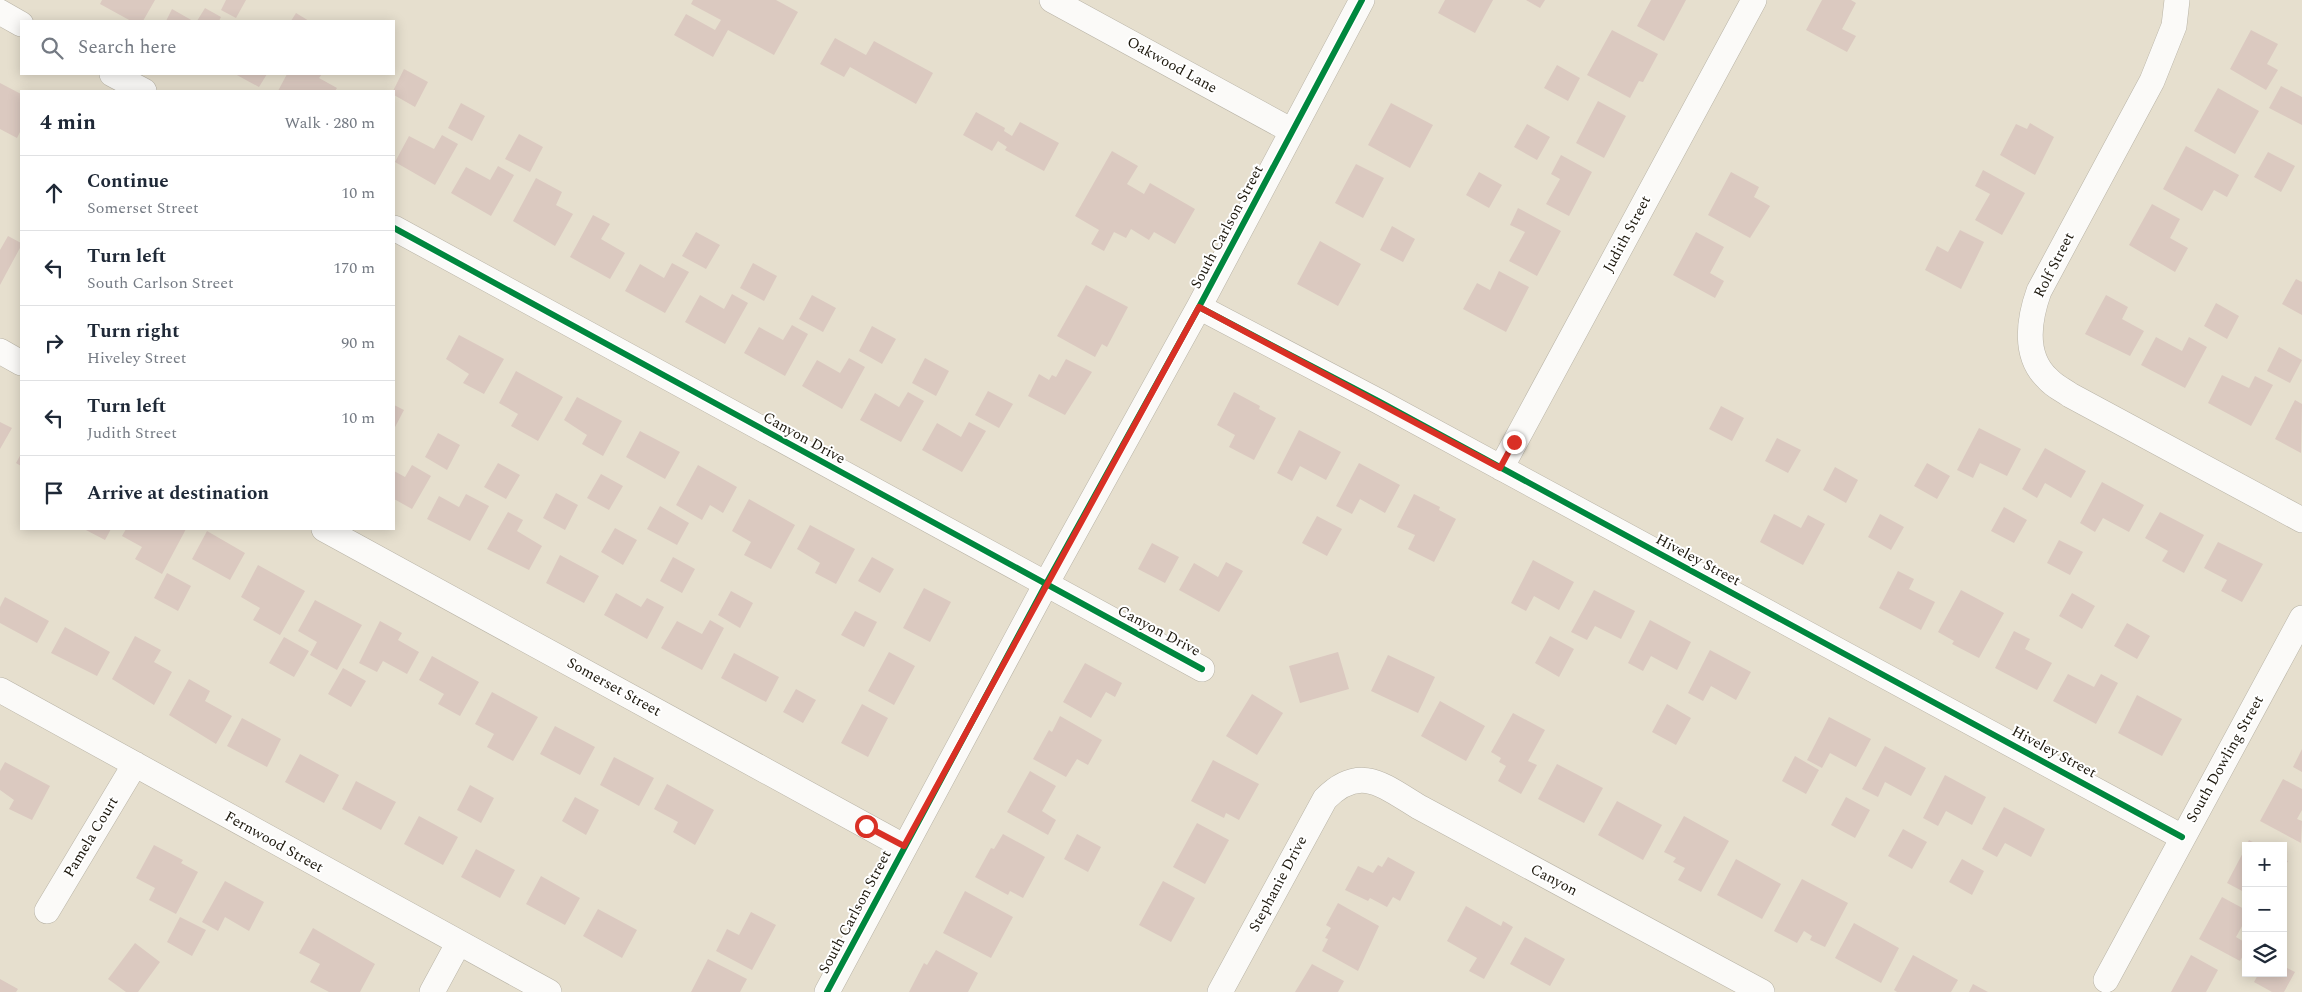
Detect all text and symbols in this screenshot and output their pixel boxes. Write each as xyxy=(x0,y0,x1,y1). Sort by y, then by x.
search box xyxy=(20,20,395,75)
street label: Oakwood Lane xyxy=(1123,31,1221,99)
text: Search here xyxy=(78,33,177,62)
icon: search xyxy=(38,34,66,62)
text: 4 min xyxy=(40,107,96,139)
text: Walk · 280 m xyxy=(284,111,375,135)
street label: South Carlson Street xyxy=(1185,161,1269,293)
text: Continue xyxy=(87,167,169,196)
icon: ahead xyxy=(40,179,68,207)
text: 10 m xyxy=(341,181,375,205)
street label: Judith Street xyxy=(1597,191,1657,277)
text: Somerset Street xyxy=(87,196,199,220)
street label: Rolf Street xyxy=(2028,228,2080,302)
text: Turn left xyxy=(87,242,166,271)
icon: left xyxy=(40,254,68,282)
text: 170 m xyxy=(333,256,375,280)
text: South Carlson Street xyxy=(87,271,234,295)
text: Turn right xyxy=(87,317,180,346)
icon: right xyxy=(40,329,68,357)
text: 90 m xyxy=(341,331,375,355)
text: Hiveley Street xyxy=(87,346,187,370)
text: Turn left xyxy=(87,392,166,421)
icon: left xyxy=(40,404,68,432)
text: 10 m xyxy=(341,406,375,430)
street label: Canyon Drive xyxy=(758,406,850,470)
text: Judith Street xyxy=(87,421,177,445)
route end xyxy=(1503,431,1526,454)
icon: arrive xyxy=(40,479,68,507)
text: Arrive at destination xyxy=(87,479,269,508)
street label: Hiveley Street xyxy=(1651,528,1745,592)
street label: Canyon Drive xyxy=(1113,599,1205,663)
street label: Somerset Street xyxy=(563,652,665,722)
street label: South Dowling Street xyxy=(2180,691,2270,827)
street label: Hiveley Street xyxy=(2007,720,2101,784)
street label: Pamela Court xyxy=(58,792,124,882)
street label: Fernwood Street xyxy=(220,805,328,879)
route start xyxy=(855,815,878,838)
street label: Stephanie Drive xyxy=(1243,832,1313,936)
map controls xyxy=(2242,842,2287,977)
button: + xyxy=(2242,842,2287,887)
street label: South Carlson Street xyxy=(813,846,897,978)
street label: Canyon xyxy=(1526,858,1582,902)
button: − xyxy=(2242,887,2287,932)
button: layers xyxy=(2242,932,2287,977)

